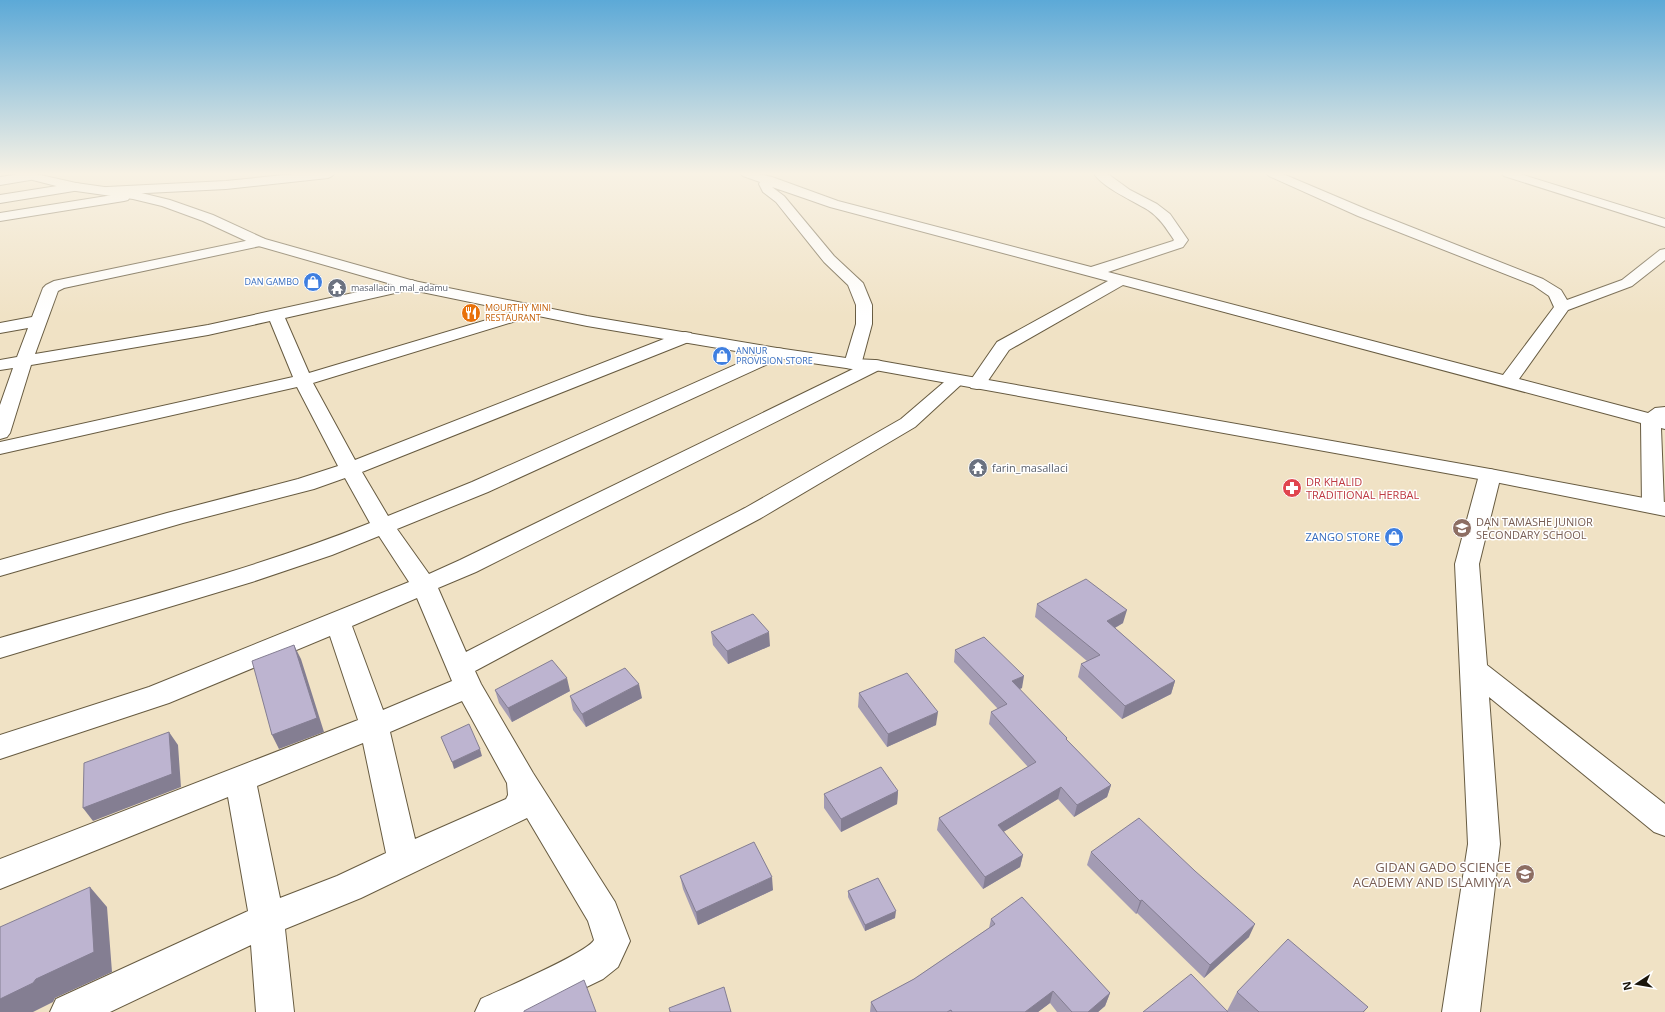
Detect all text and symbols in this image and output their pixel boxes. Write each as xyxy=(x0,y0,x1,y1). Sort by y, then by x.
shop icon: DAN GAMBO xyxy=(302,271,324,293)
place label: DAN GAMBO xyxy=(245,275,299,288)
temple icon: masallacin_mal_adamu xyxy=(326,277,348,299)
place label: masallacin_mal_adamu xyxy=(351,281,448,294)
place label: MOURTHY MINI RESTAURANT xyxy=(485,301,551,324)
restaurant icon: MOURTHY MINI RESTAURANT xyxy=(460,302,482,324)
place label: ANNUR PROVISION STORE xyxy=(736,344,813,367)
shop icon: ANNUR PROVISION STORE xyxy=(711,345,733,367)
temple icon: farin_masallaci xyxy=(967,457,989,479)
place label: farin_masallaci xyxy=(992,460,1068,475)
place label: DR KHALID TRADITIONAL HERBAL xyxy=(1306,474,1419,502)
pharmacy icon: DR KHALID TRADITIONAL HERBAL xyxy=(1281,477,1303,499)
place label: DAN TAMASHE JUNIOR SECONDARY SCHOOL xyxy=(1476,514,1593,542)
school or university icon: DAN TAMASHE JUNIOR SECONDARY SCHOOL xyxy=(1451,517,1473,539)
shop icon: ZANGO STORE xyxy=(1383,526,1405,548)
place label: ZANGO STORE xyxy=(1306,529,1380,544)
place label: GIDAN GADO SCIENCE ACADEMY AND ISLAMIYYA xyxy=(1353,858,1512,891)
school or university icon: GIDAN GADO SCIENCE ACADEMY AND ISLAMIYYA xyxy=(1514,863,1536,885)
north arrow xyxy=(1617,964,1657,1004)
text: N xyxy=(1618,980,1635,992)

